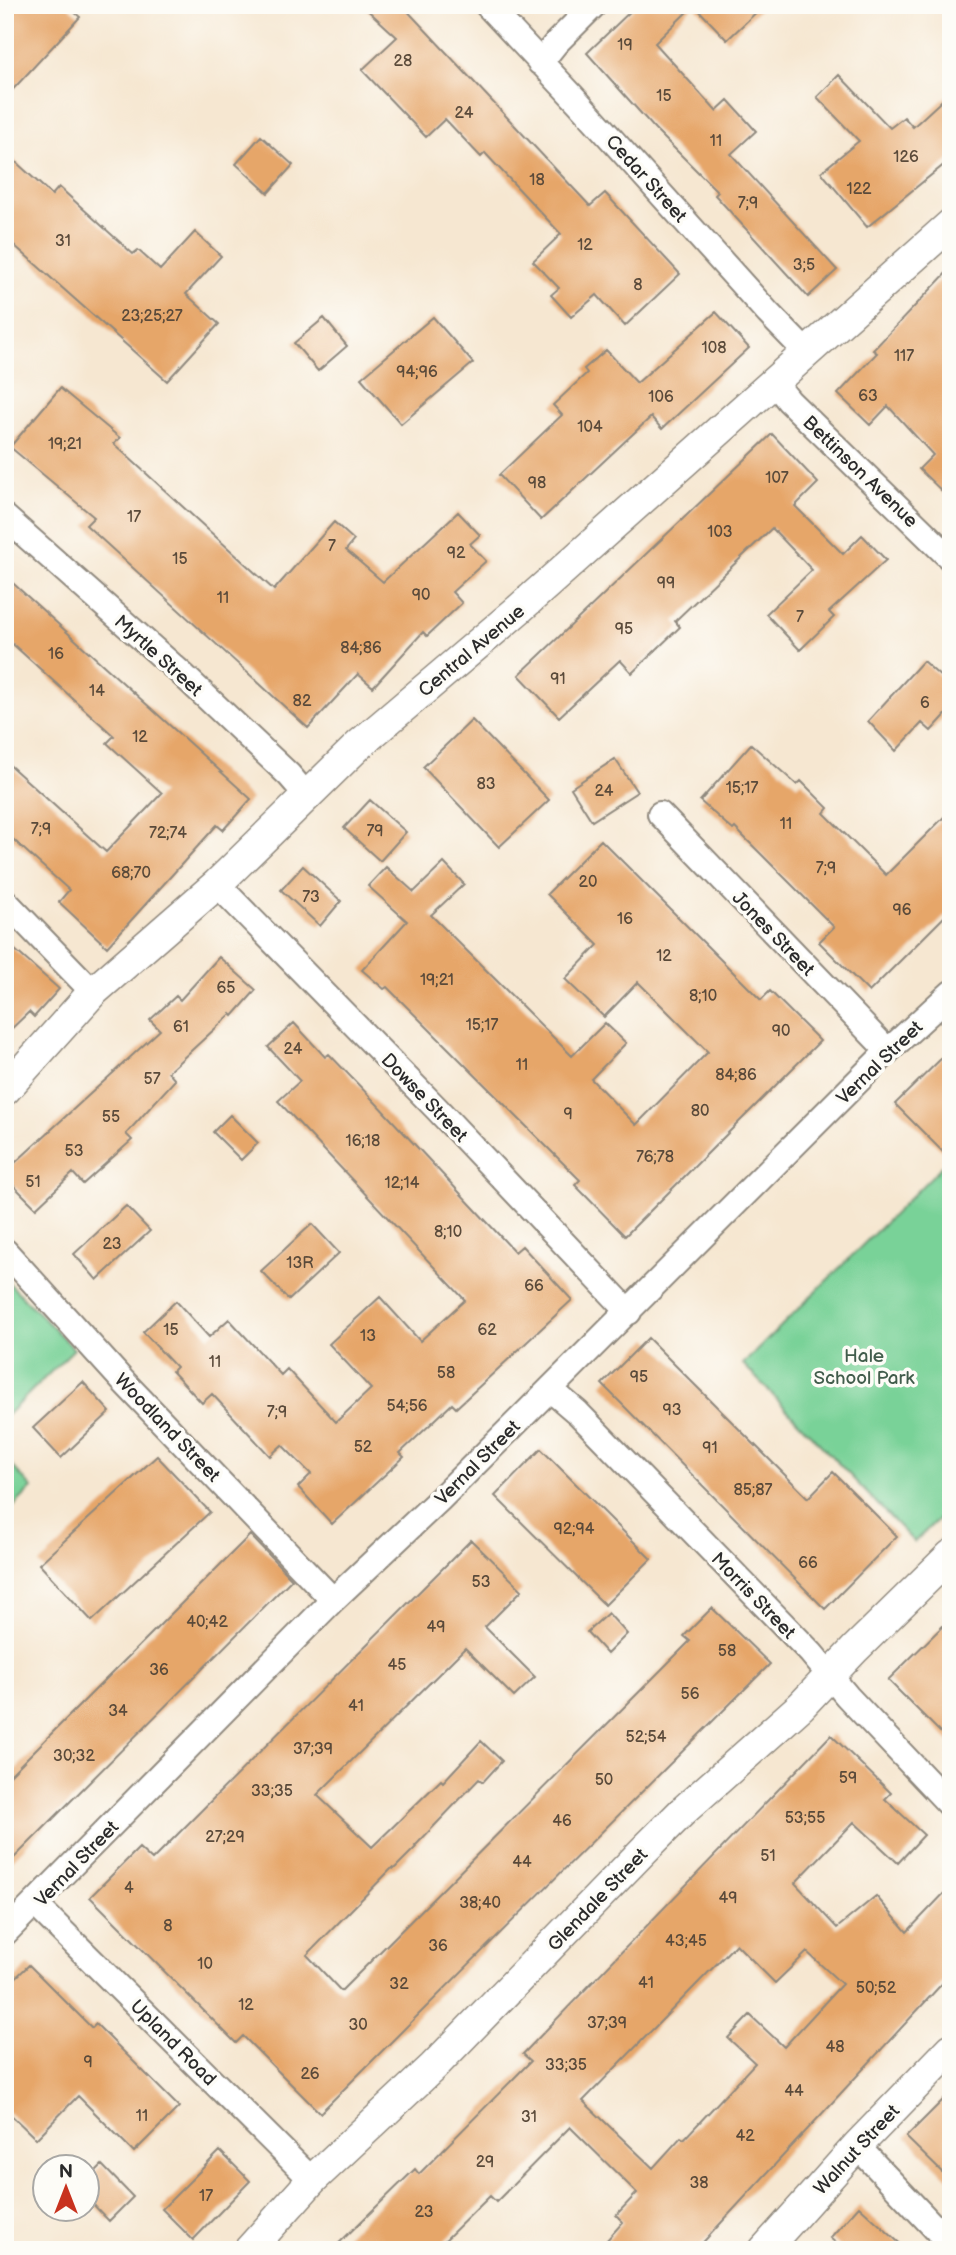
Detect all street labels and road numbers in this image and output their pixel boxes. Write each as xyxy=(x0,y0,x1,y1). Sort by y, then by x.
street label: Cedar Street xyxy=(600,130,691,228)
street label: Bettinson Avenue xyxy=(798,411,922,533)
street label: Central Avenue xyxy=(414,600,530,702)
street label: Myrtle Street xyxy=(109,611,207,702)
street label: Jones Street xyxy=(727,887,819,981)
street label: Vernal Street xyxy=(832,1016,928,1110)
street label: Dowse Street xyxy=(376,1049,472,1147)
street label: Woodland Street xyxy=(109,1369,225,1487)
street label: Vernal Street xyxy=(431,1416,526,1510)
street label: Morris Street xyxy=(706,1548,800,1644)
street label: Vernal Street xyxy=(30,1816,124,1912)
street label: Glendale Street xyxy=(543,1844,653,1956)
street label: Upland Road xyxy=(125,1995,221,2091)
street label: Walnut Street xyxy=(809,2100,905,2200)

